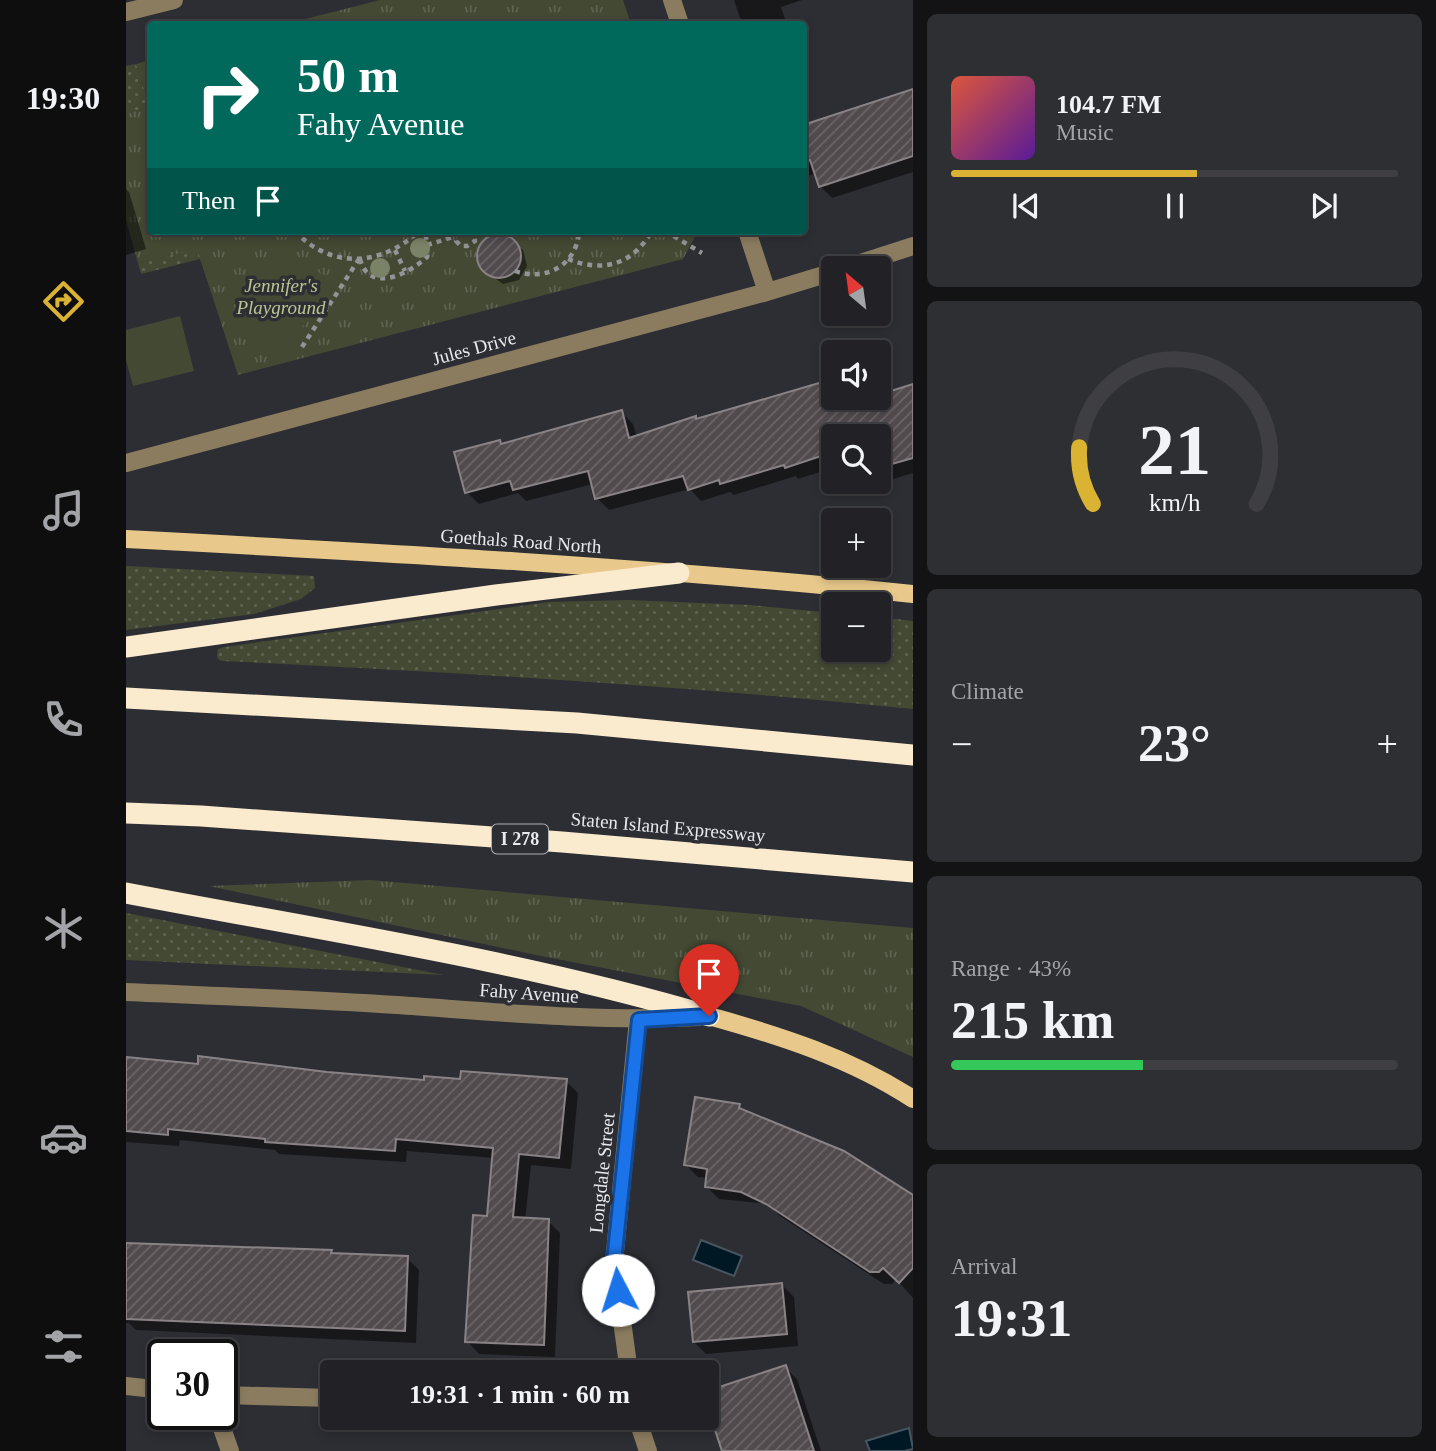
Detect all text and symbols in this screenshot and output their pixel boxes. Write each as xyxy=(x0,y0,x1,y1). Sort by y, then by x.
text: 50 m xyxy=(297,48,399,103)
icon: right xyxy=(182,49,273,140)
text: 19:30 xyxy=(26,80,100,116)
text: 104.7 FM xyxy=(1056,90,1161,119)
text: Fahy Avenue xyxy=(297,106,464,142)
text: Music xyxy=(1056,120,1114,145)
icon: arrive xyxy=(249,182,287,220)
text: Then xyxy=(182,186,235,215)
icon: previous xyxy=(1007,187,1045,225)
icon: pause xyxy=(1156,187,1194,225)
icon: next xyxy=(1305,187,1343,225)
north arrow xyxy=(821,256,891,326)
map controls xyxy=(821,256,891,662)
park label: Jennifer's Playground xyxy=(235,275,326,318)
icon: directions xyxy=(39,277,88,326)
street label: Jules Drive xyxy=(430,327,518,369)
button: sound xyxy=(821,340,891,410)
text: 21 xyxy=(1138,410,1211,491)
button: search xyxy=(821,424,891,494)
icon: music xyxy=(39,486,88,535)
text: km/h xyxy=(1149,489,1201,516)
button: + xyxy=(821,508,891,578)
street label: Goethals Road North xyxy=(440,525,603,557)
button: − xyxy=(821,592,891,662)
text: Climate xyxy=(951,679,1024,704)
icon: phone xyxy=(39,695,88,744)
text: 23° xyxy=(1138,715,1211,772)
text: − xyxy=(951,723,972,765)
text: + xyxy=(1377,723,1398,765)
street label: Staten Island Expressway xyxy=(570,808,767,846)
road number: I 278 xyxy=(492,824,548,854)
icon: climate xyxy=(39,904,88,953)
pin xyxy=(679,944,739,1016)
icon: arrive xyxy=(690,955,728,993)
text: Range · 43% xyxy=(951,956,1071,981)
street label: Fahy Avenue xyxy=(479,979,579,1007)
text: 215 km xyxy=(951,992,1114,1049)
street label: Longdale Street xyxy=(585,1111,619,1234)
icon: car xyxy=(39,1113,88,1162)
position arrow xyxy=(581,1253,655,1327)
text: Arrival xyxy=(951,1254,1017,1279)
text: 19:31 xyxy=(951,1290,1072,1347)
icon: filters xyxy=(39,1322,88,1371)
speed limit sign: 30 xyxy=(147,1339,238,1430)
text: 19:31 · 1 min · 60 m xyxy=(409,1380,630,1409)

